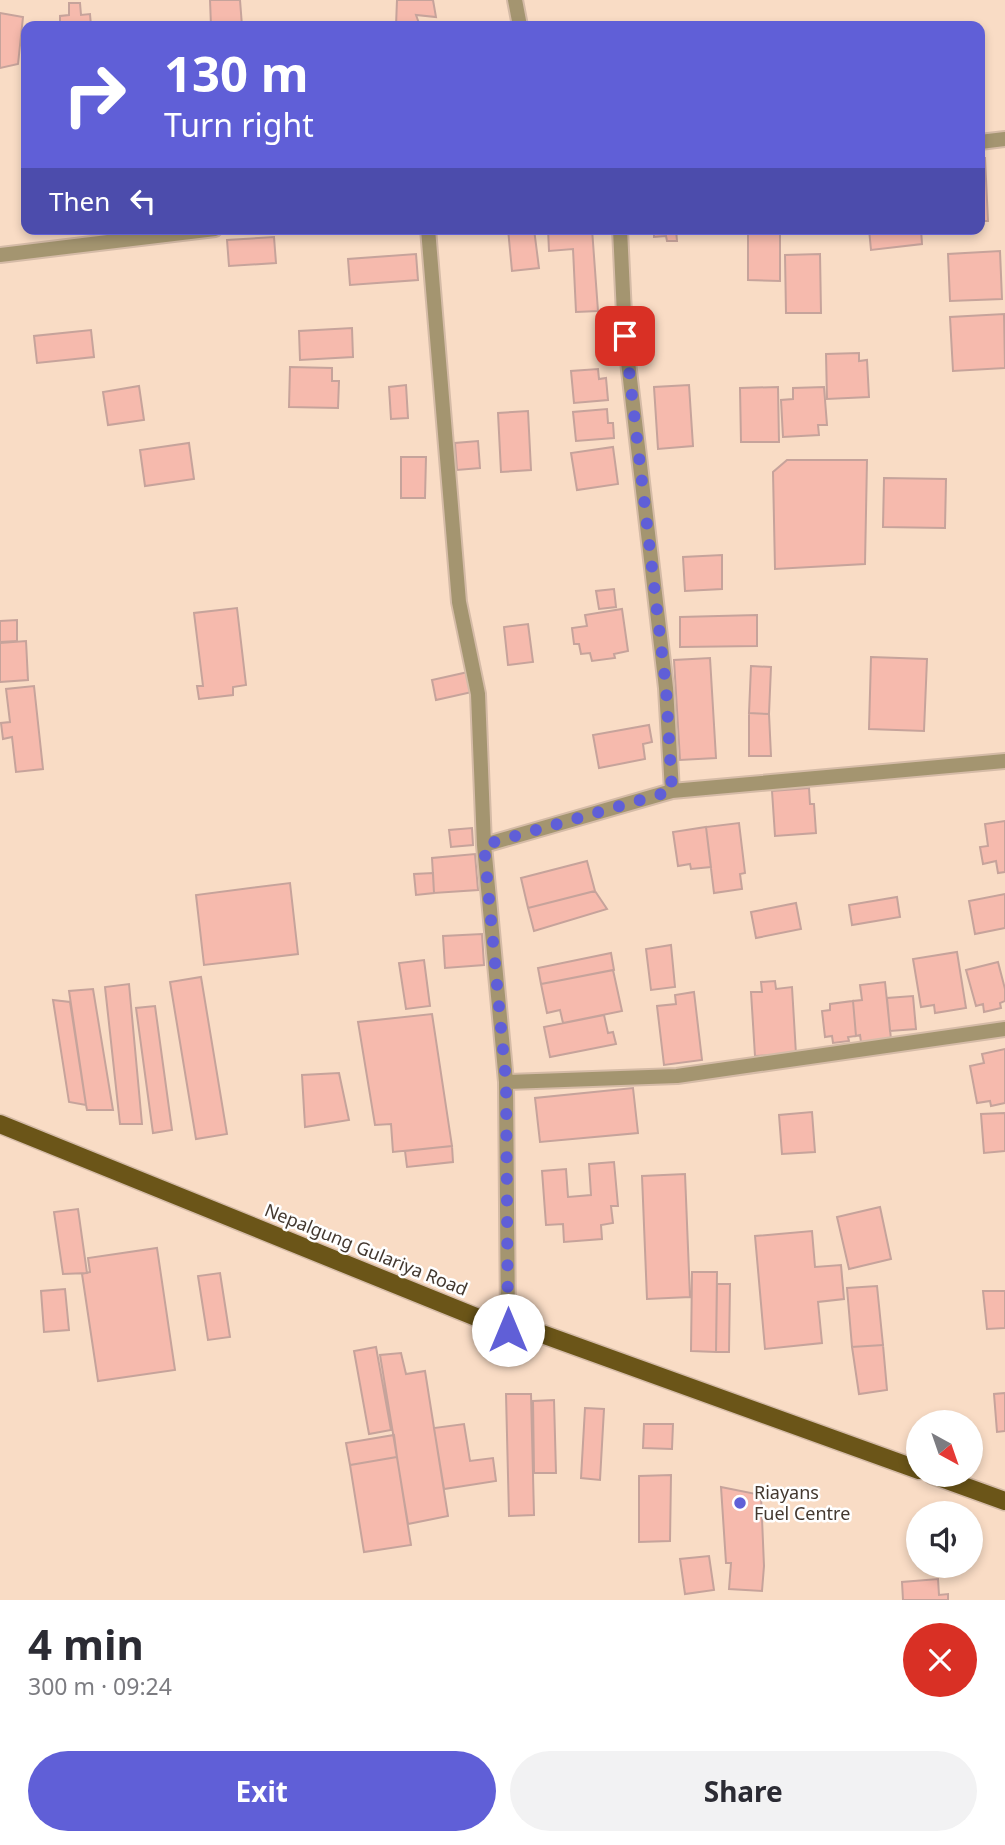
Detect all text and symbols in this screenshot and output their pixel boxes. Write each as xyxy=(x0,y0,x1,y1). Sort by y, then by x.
text: 130 m xyxy=(164,40,309,106)
icon: right xyxy=(49,49,140,140)
text: Turn right xyxy=(164,103,314,146)
icon: left xyxy=(124,182,162,220)
text: Then xyxy=(49,183,110,219)
pin xyxy=(595,306,655,366)
icon: arrive xyxy=(606,317,644,355)
street label: Nepalgung Gulariya Road xyxy=(261,1197,471,1301)
position arrow xyxy=(471,1293,545,1367)
north arrow xyxy=(906,1410,984,1488)
map controls xyxy=(906,1410,983,1578)
place label: Riayans Fuel Centre xyxy=(754,1480,850,1525)
marker: Riayans Fuel Centre xyxy=(732,1495,748,1511)
button: sound xyxy=(906,1501,983,1578)
text: 4 min xyxy=(28,1615,144,1672)
button: close xyxy=(903,1623,977,1697)
text: 300 m · 09:24 xyxy=(28,1670,172,1702)
button: Exit xyxy=(28,1751,496,1831)
button: Share xyxy=(510,1751,977,1831)

